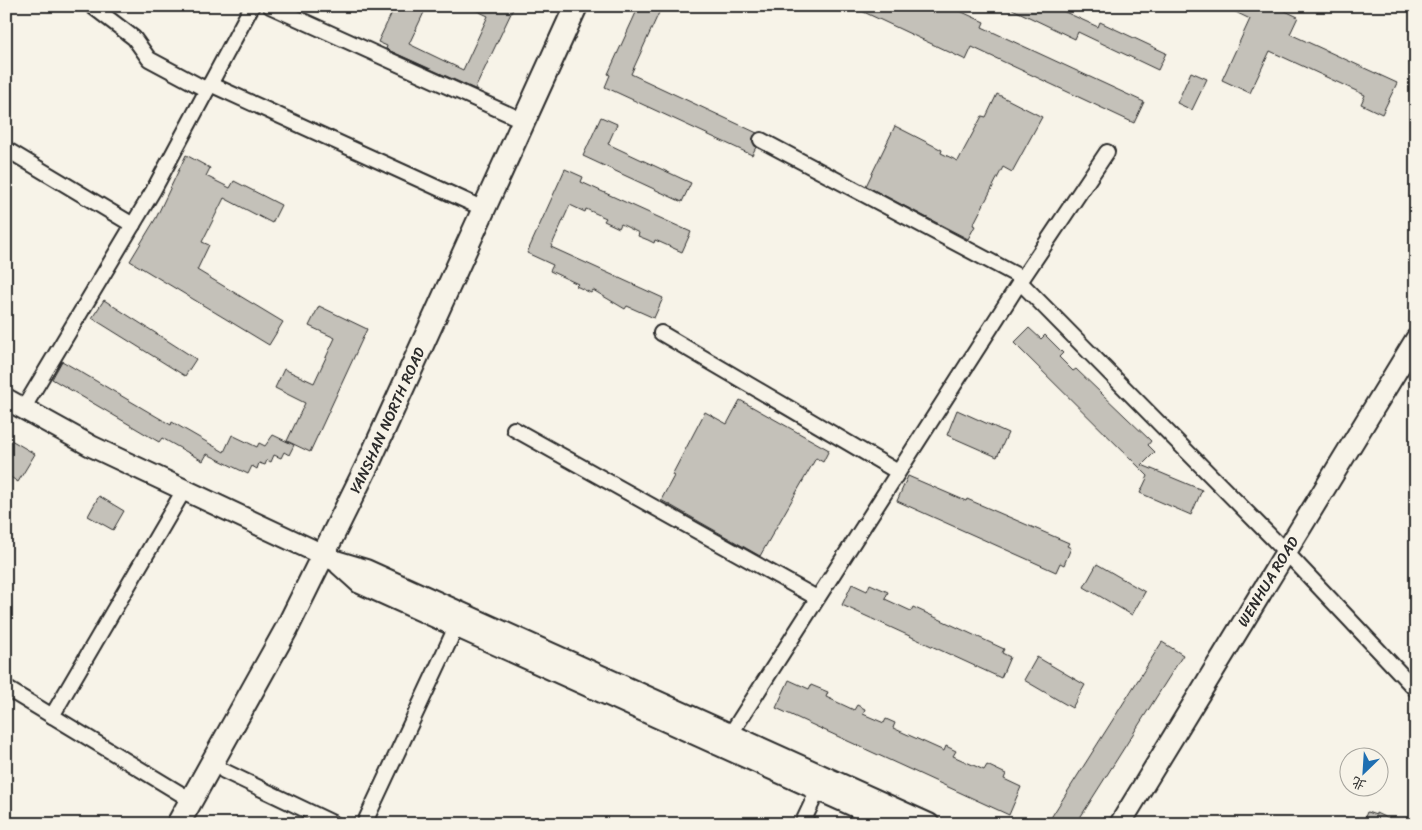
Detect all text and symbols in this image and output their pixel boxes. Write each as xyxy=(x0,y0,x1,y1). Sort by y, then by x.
street label: YANSHAN NORTH ROAD xyxy=(342,343,432,498)
street label: WENHUA ROAD xyxy=(1230,531,1306,632)
north arrow xyxy=(1340,748,1390,798)
text: 北 xyxy=(1347,769,1370,798)

